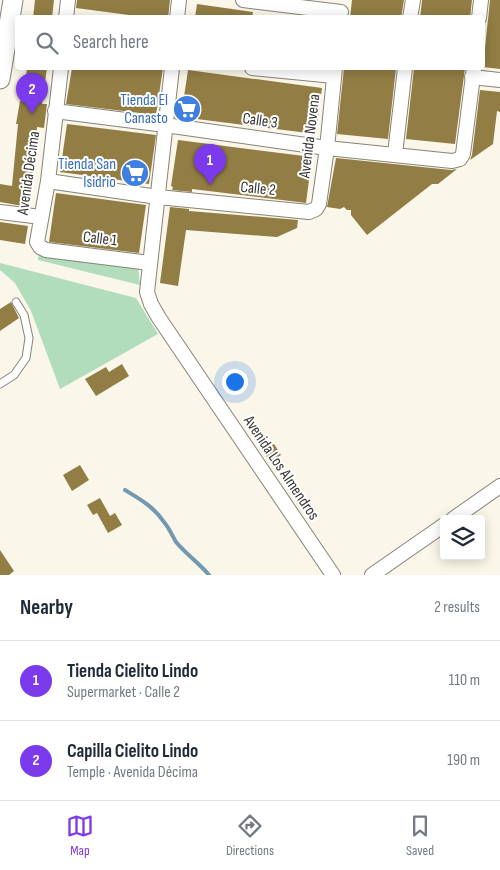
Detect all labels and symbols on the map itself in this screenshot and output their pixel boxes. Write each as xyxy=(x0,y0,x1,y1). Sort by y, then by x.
pin: 2 xyxy=(16,73,48,114)
place label: Tienda El Canasto xyxy=(120,91,168,128)
street label: Avenida Novena xyxy=(295,93,325,180)
supermarket icon: Tienda El Canasto xyxy=(172,94,202,124)
street label: Calle 3 xyxy=(241,109,279,133)
street label: Avenida Décima xyxy=(14,130,44,217)
pin: 1 xyxy=(194,144,226,185)
place label: Tienda San Isidrio xyxy=(58,155,116,192)
supermarket icon: Tienda San Isidrio xyxy=(120,158,150,188)
street label: Calle 2 xyxy=(240,178,276,200)
street label: Calle 1 xyxy=(82,227,119,251)
your location xyxy=(222,369,248,395)
street label: Avenida Los Almendros xyxy=(238,411,323,524)

